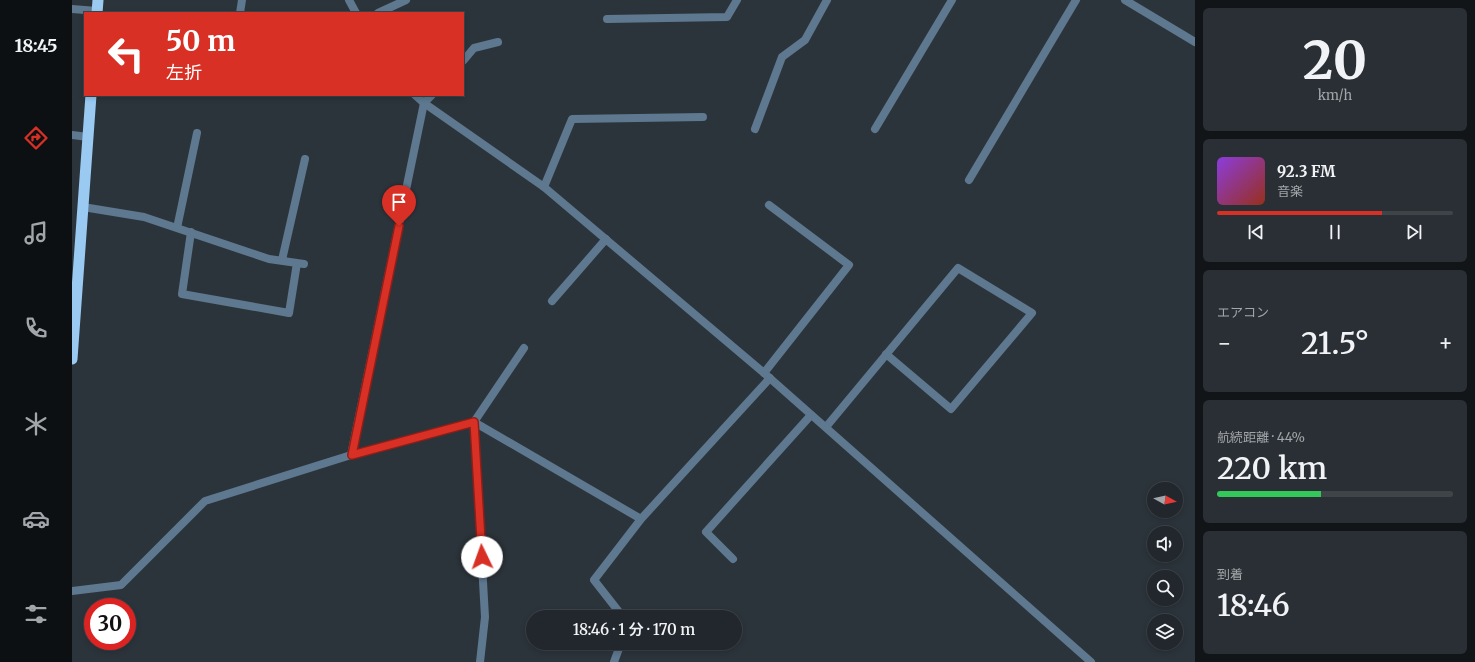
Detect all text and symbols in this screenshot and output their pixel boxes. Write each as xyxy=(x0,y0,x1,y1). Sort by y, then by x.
text: 50 m xyxy=(166,23,235,59)
icon: left xyxy=(100,28,152,80)
text: 20 xyxy=(1303,28,1367,93)
text: 18:45 xyxy=(14,34,58,57)
text: 左折 xyxy=(166,61,202,84)
text: km/h xyxy=(1318,87,1352,104)
icon: directions xyxy=(22,124,50,152)
text: 92.3 FM xyxy=(1277,162,1335,181)
text: 音楽 xyxy=(1277,183,1303,200)
pin xyxy=(382,185,416,226)
icon: arrive xyxy=(388,191,410,213)
icon: music xyxy=(22,219,50,247)
icon: previous xyxy=(1245,221,1267,243)
icon: pause xyxy=(1324,221,1346,243)
icon: next xyxy=(1403,221,1425,243)
text: エアコン xyxy=(1217,304,1269,321)
icon: phone xyxy=(22,314,50,342)
text: 21.5° xyxy=(1301,324,1369,362)
text: − xyxy=(1217,329,1232,357)
text: + xyxy=(1438,329,1453,357)
icon: climate xyxy=(22,410,50,438)
text: 航続距離 · 44% xyxy=(1217,429,1305,446)
text: 220 km xyxy=(1217,449,1327,487)
north arrow xyxy=(1147,482,1183,518)
map controls xyxy=(1147,482,1183,650)
icon: car xyxy=(22,505,50,533)
button: sound xyxy=(1147,526,1183,562)
position arrow xyxy=(461,536,503,578)
text: 到着 xyxy=(1217,566,1243,583)
button: search xyxy=(1147,570,1183,606)
text: 18:46 xyxy=(1217,586,1290,624)
speed limit sign: 30 xyxy=(84,598,136,650)
icon: filters xyxy=(22,600,50,628)
button: layers xyxy=(1147,614,1183,650)
text: 18:46 · 1 分 · 170 m xyxy=(573,620,695,639)

